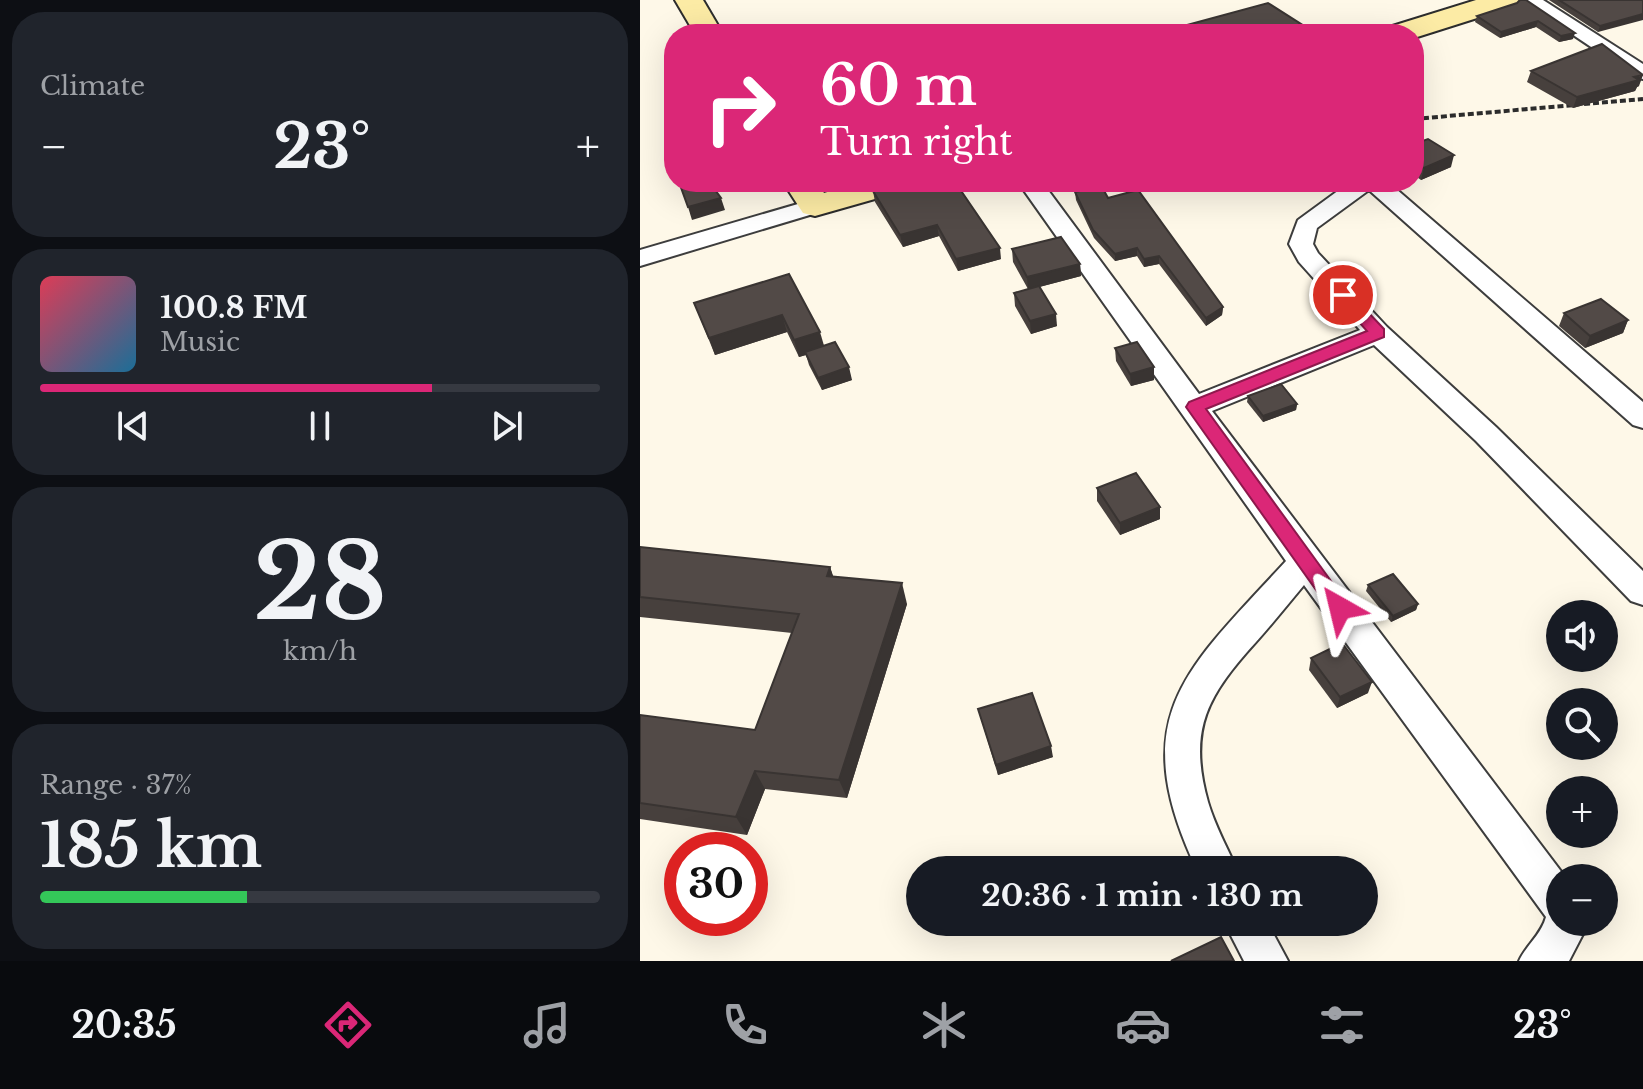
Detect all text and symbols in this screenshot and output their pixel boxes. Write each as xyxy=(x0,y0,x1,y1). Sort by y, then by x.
text: 60 m xyxy=(820,51,977,120)
icon: right xyxy=(688,56,792,160)
text: Climate xyxy=(40,70,145,102)
text: 23° xyxy=(273,110,371,184)
text: − xyxy=(40,119,68,174)
text: + xyxy=(576,119,600,174)
text: Turn right xyxy=(820,120,1013,165)
pin xyxy=(1309,261,1377,329)
icon: arrive xyxy=(1321,273,1365,317)
text: 100.8 FM xyxy=(160,289,308,326)
text: Music xyxy=(160,326,240,358)
icon: previous xyxy=(111,404,155,448)
icon: pause xyxy=(298,404,342,448)
icon: next xyxy=(485,404,529,448)
text: 28 xyxy=(253,518,387,647)
position arrow xyxy=(1298,566,1382,650)
map controls xyxy=(1546,600,1618,936)
button: sound xyxy=(1546,600,1618,672)
text: km/h xyxy=(283,635,357,667)
button: search xyxy=(1546,688,1618,760)
text: Range · 37% xyxy=(40,769,192,801)
button: + xyxy=(1546,776,1618,848)
text: 185 km xyxy=(40,809,262,883)
speed limit sign: 30 xyxy=(664,832,768,936)
button: − xyxy=(1546,864,1618,936)
text: 20:36 · 1 min · 130 m xyxy=(981,877,1303,914)
icon: directions xyxy=(320,997,376,1053)
icon: music xyxy=(519,997,575,1053)
icon: phone xyxy=(717,997,773,1053)
icon: climate xyxy=(916,997,972,1053)
icon: car xyxy=(1115,997,1171,1053)
icon: filters xyxy=(1314,997,1370,1053)
text: 20:35 xyxy=(71,1003,177,1048)
text: 23° xyxy=(1513,1003,1572,1048)

